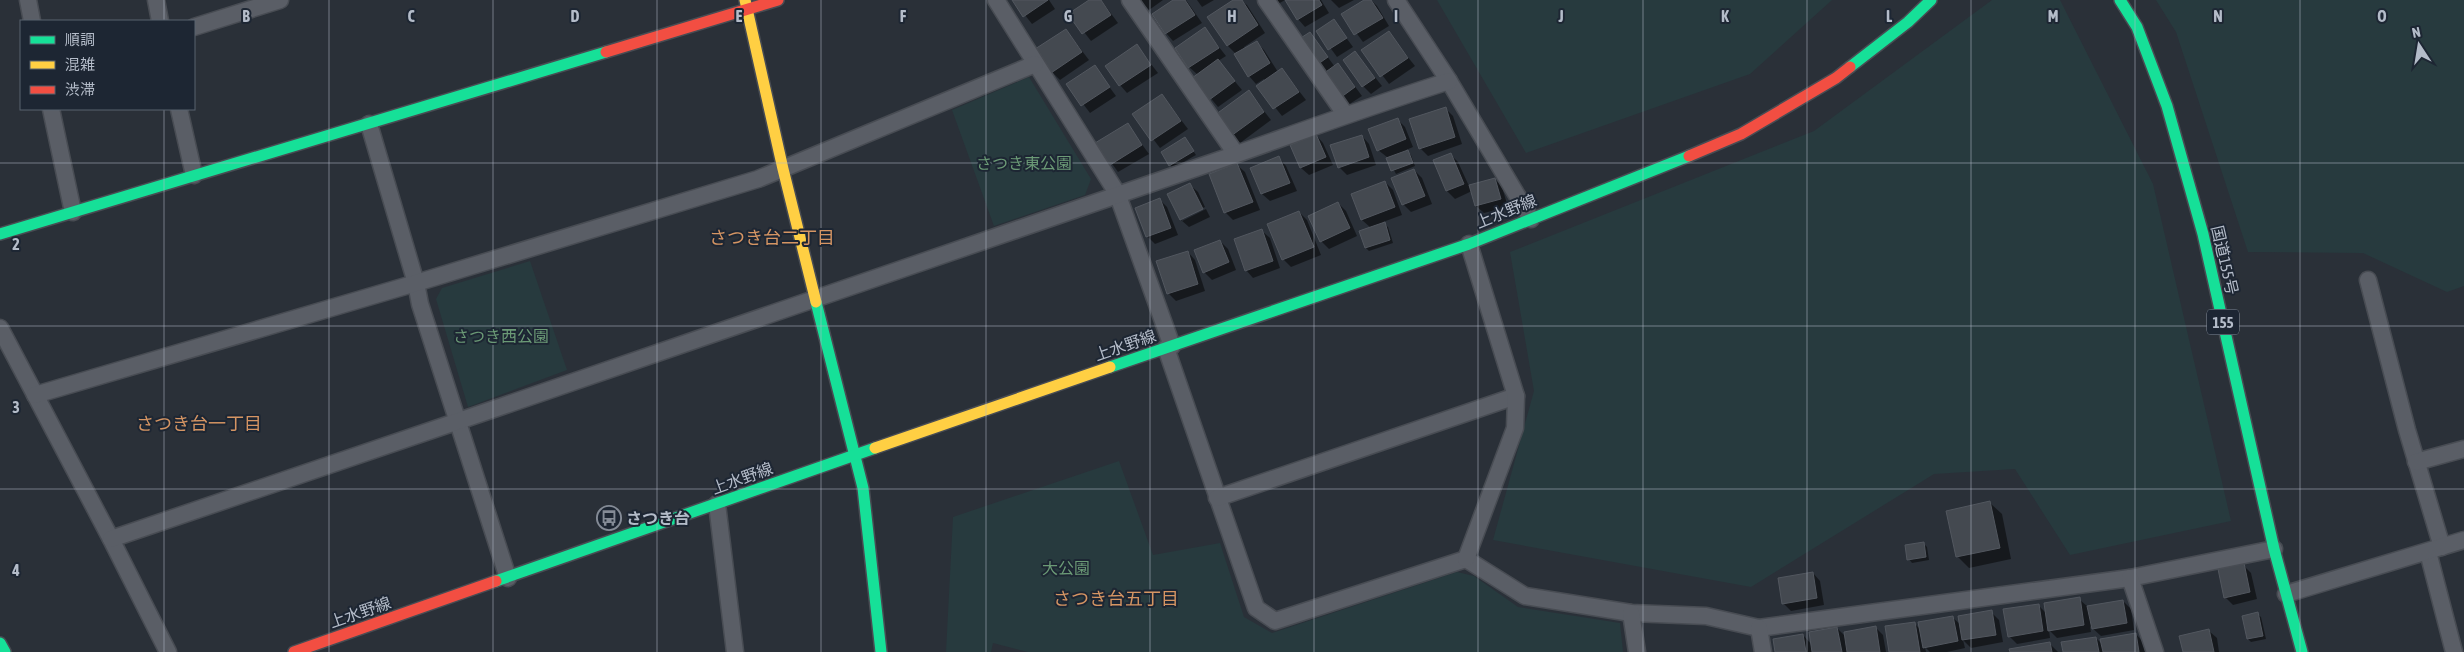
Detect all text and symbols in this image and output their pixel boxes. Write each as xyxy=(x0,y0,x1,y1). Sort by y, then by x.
text: B xyxy=(242,7,250,25)
text: C xyxy=(407,7,415,25)
text: D xyxy=(571,7,580,25)
text: E xyxy=(736,7,743,25)
text: F xyxy=(900,7,907,25)
text: G xyxy=(1064,7,1073,25)
text: H xyxy=(1227,7,1237,25)
text: I xyxy=(1394,7,1398,25)
text: J xyxy=(1557,7,1564,25)
text: K xyxy=(1721,7,1729,25)
text: L xyxy=(1886,7,1893,25)
text: M xyxy=(2048,7,2058,25)
text: N xyxy=(2213,7,2223,25)
text: O xyxy=(2377,7,2387,25)
legend xyxy=(20,20,195,110)
north arrow xyxy=(2394,20,2444,70)
text: N xyxy=(2411,24,2422,41)
text: 順調 xyxy=(65,31,95,48)
text: 混雑 xyxy=(65,56,95,73)
text: 渋滞 xyxy=(65,81,95,98)
park label: さつき東公園 xyxy=(976,154,1072,172)
street label: 上水野線 xyxy=(1473,191,1539,231)
street label: 国道155号 xyxy=(2208,224,2242,296)
district label: さつき台二丁目 xyxy=(709,227,835,248)
text: 2 xyxy=(12,235,20,253)
road number: 155 xyxy=(2207,310,2239,334)
street label: 上水野線 xyxy=(1092,326,1158,364)
park label: さつき西公園 xyxy=(453,327,549,345)
text: 3 xyxy=(12,398,20,416)
district label: さつき台一丁目 xyxy=(136,413,262,434)
street label: 上水野線 xyxy=(709,459,775,497)
bus stop icon: さつき台 xyxy=(596,505,622,531)
place label: さつき台 xyxy=(626,509,690,527)
park label: 大公園 xyxy=(1042,559,1090,577)
text: 4 xyxy=(11,561,20,579)
district label: さつき台五丁目 xyxy=(1053,588,1179,609)
street label: 上水野線 xyxy=(327,593,393,631)

